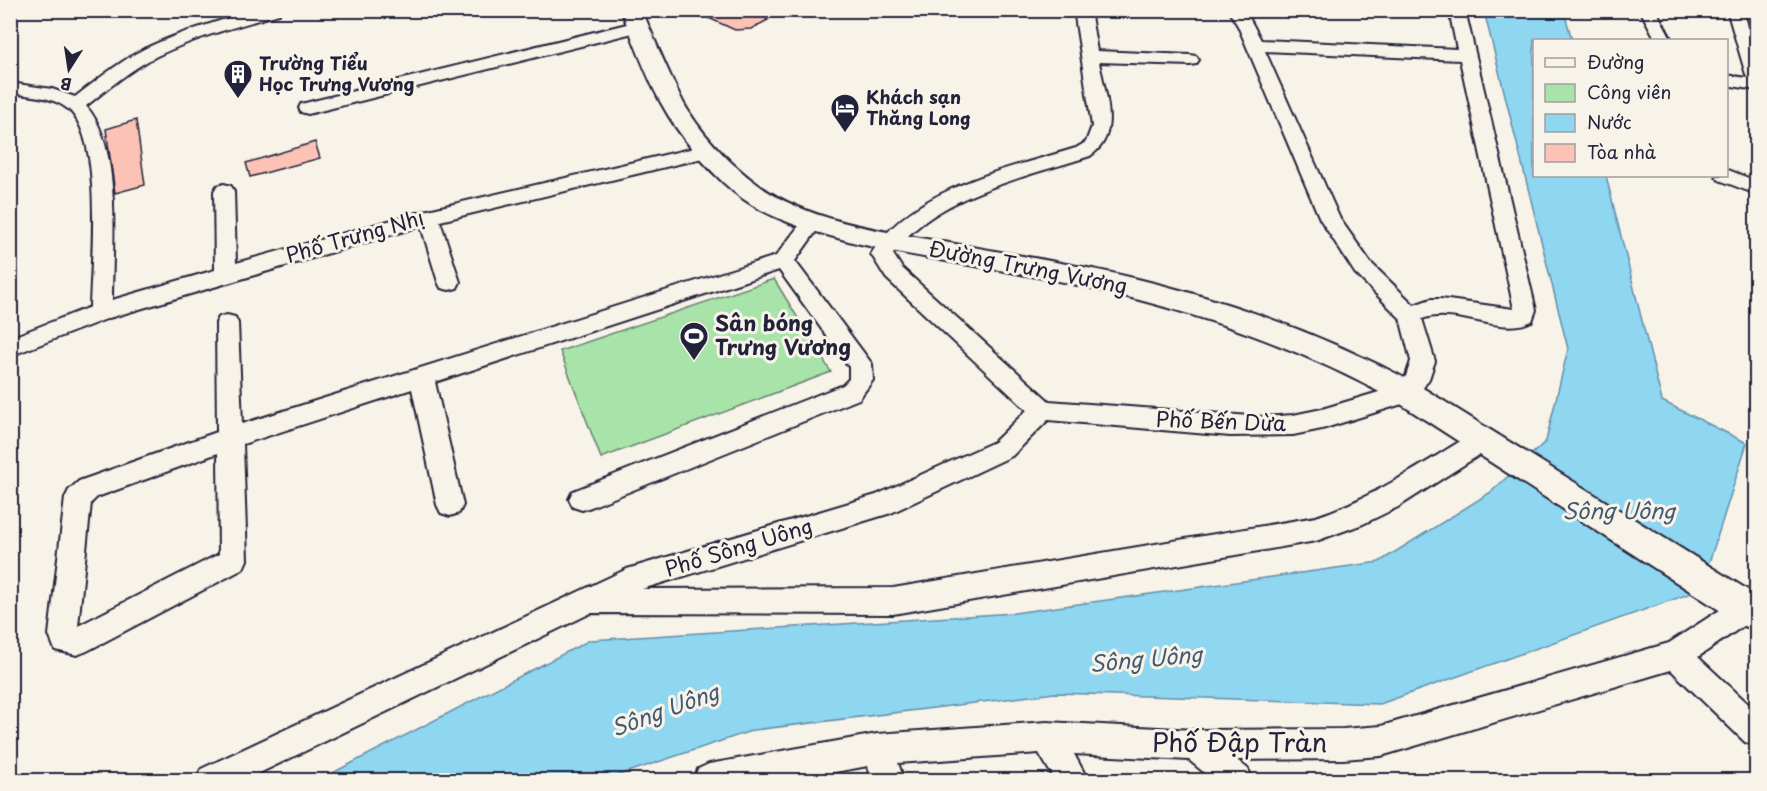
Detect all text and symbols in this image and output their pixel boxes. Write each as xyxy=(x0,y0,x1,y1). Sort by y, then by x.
north arrow xyxy=(39,39,99,99)
legend xyxy=(1533,39,1728,177)
text: Đường xyxy=(1587,48,1644,75)
place label: Trường Tiểu Học Trưng Vương xyxy=(259,49,414,97)
building icon: Trường Tiểu Học Trưng Vương xyxy=(222,58,254,100)
text: B xyxy=(58,72,74,98)
text: Công viên xyxy=(1587,78,1671,105)
place label: Khách sạn Thăng Long xyxy=(866,83,971,131)
hotel icon: Khách sạn Thăng Long xyxy=(829,92,861,134)
text: Nước xyxy=(1587,108,1631,135)
text: Tòa nhà xyxy=(1587,138,1657,165)
street label: Phố Trưng Nhị xyxy=(282,200,427,270)
street label: Đường Trưng Vương xyxy=(926,231,1130,301)
place label: Sân bóng Trưng Vương xyxy=(715,306,851,362)
sports icon: Sân bóng Trưng Vương xyxy=(678,320,710,362)
street label: Phố Bến Dừa xyxy=(1155,402,1287,438)
water label: Sông Uông xyxy=(1563,493,1677,526)
street label: Phố Sông Uông xyxy=(661,508,816,584)
water label: Sông Uông xyxy=(1088,636,1205,679)
water label: Sông Uông xyxy=(606,673,725,743)
street label: Phố Đập Tràn xyxy=(1152,722,1328,761)

